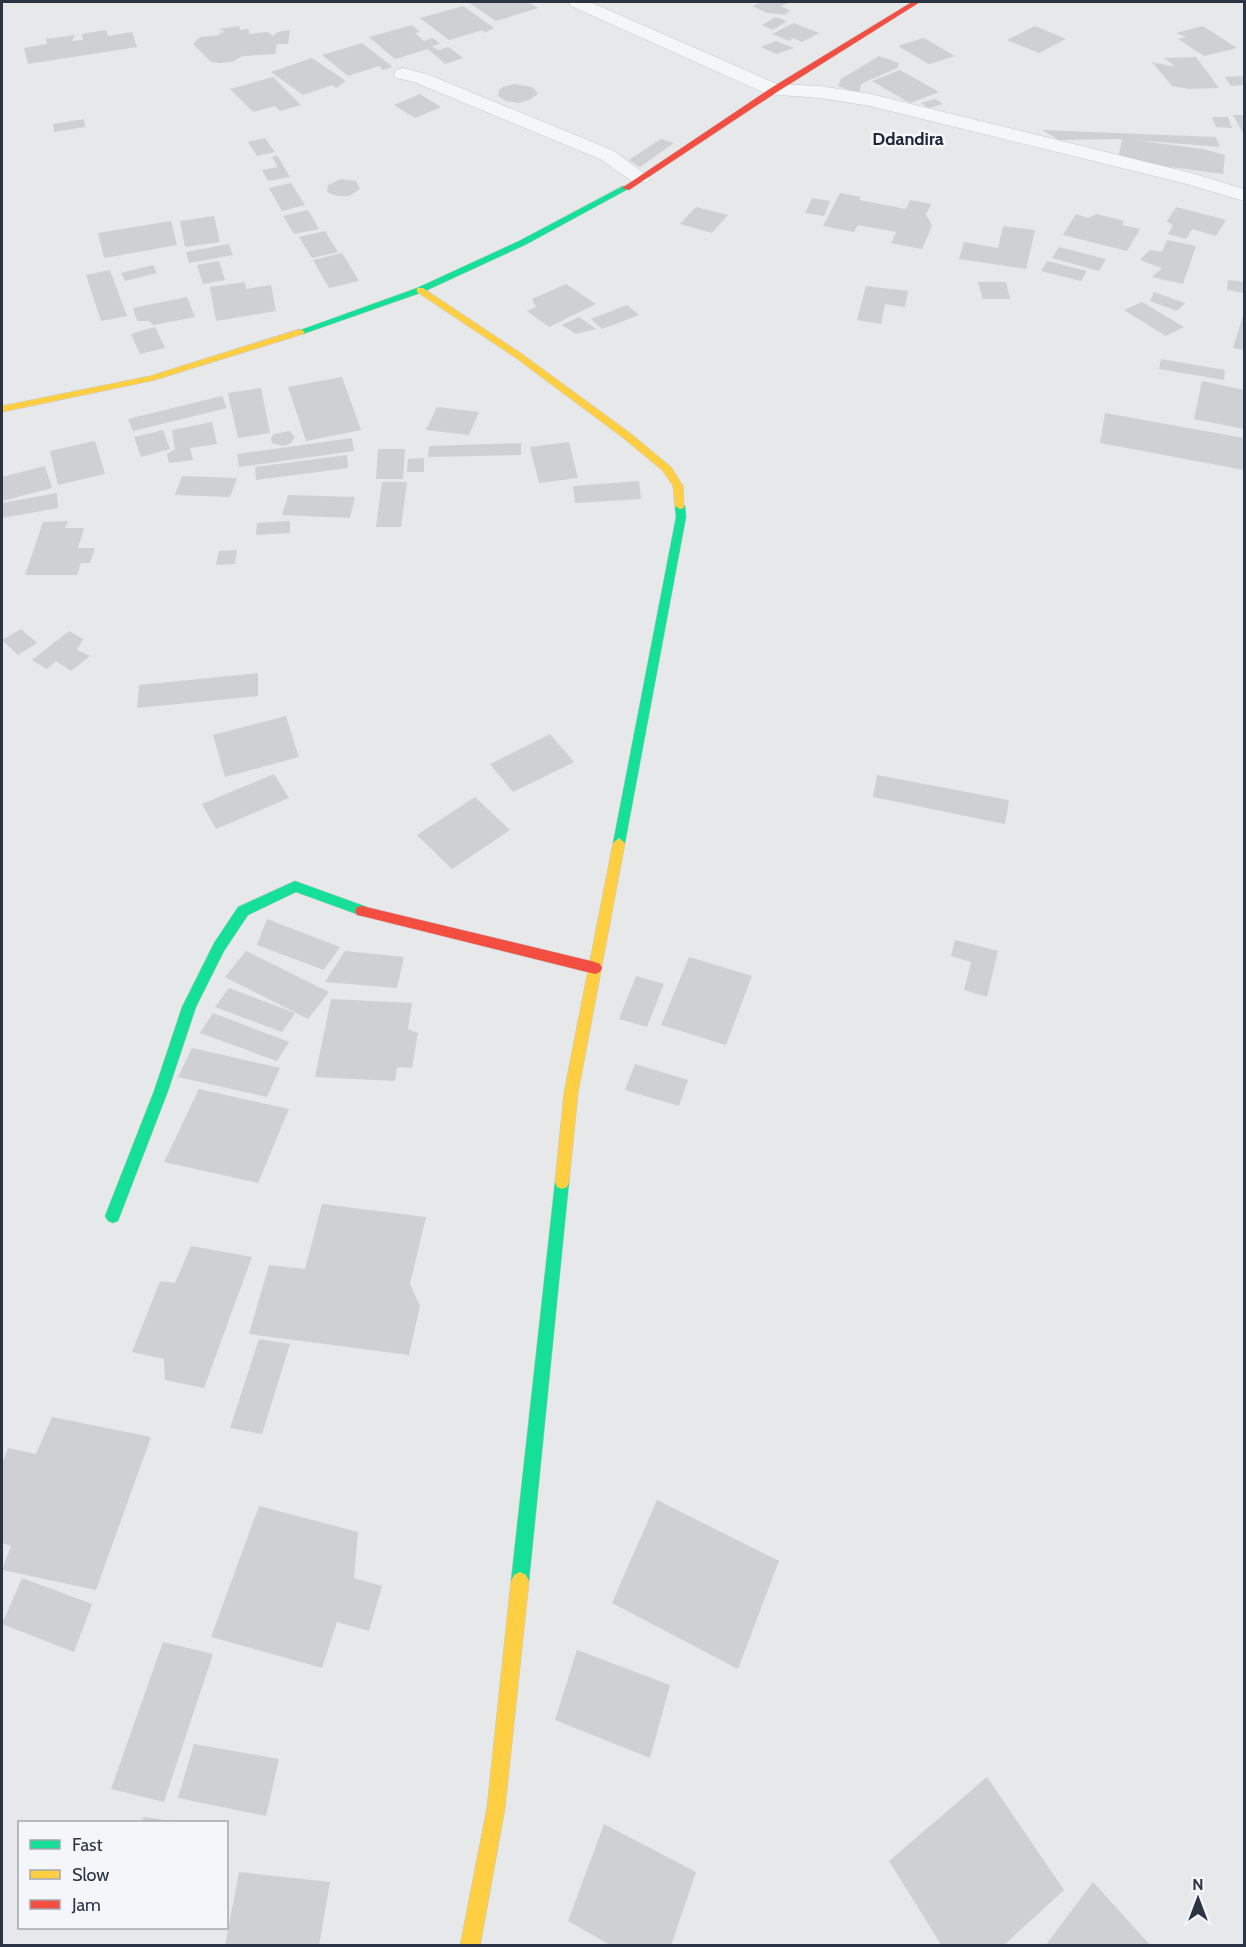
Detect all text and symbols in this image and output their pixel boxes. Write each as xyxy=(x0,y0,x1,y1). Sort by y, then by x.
district label: Ddandira xyxy=(872,128,944,150)
legend xyxy=(18,1821,228,1929)
text: Fast xyxy=(72,1834,103,1856)
text: Slow xyxy=(72,1864,109,1886)
north arrow xyxy=(1168,1869,1228,1929)
text: N xyxy=(1192,1875,1204,1894)
text: Jam xyxy=(71,1894,101,1916)

